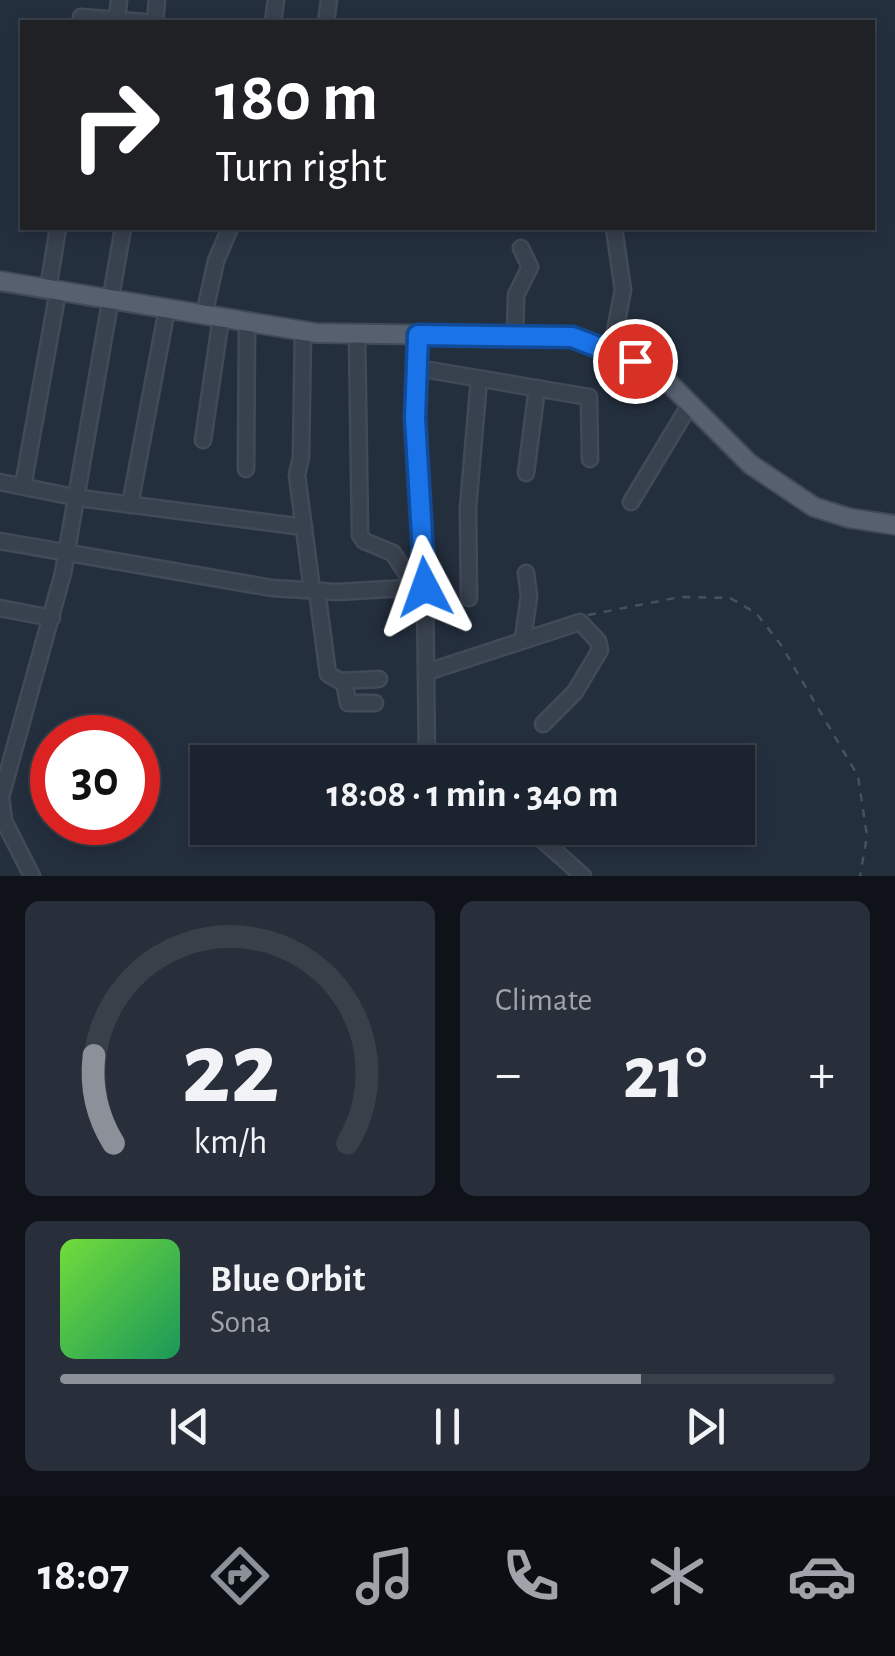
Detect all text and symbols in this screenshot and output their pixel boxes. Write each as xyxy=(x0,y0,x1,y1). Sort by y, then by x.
icon: right xyxy=(50,60,180,190)
text: 180 m xyxy=(215,63,378,133)
text: Turn right xyxy=(215,145,387,190)
pin xyxy=(593,319,678,404)
icon: arrive xyxy=(608,334,663,389)
position arrow xyxy=(373,535,477,639)
speed limit sign: 30 xyxy=(30,715,160,845)
text: 18:08 · 1 min · 340 m xyxy=(327,776,618,814)
text: Climate xyxy=(495,984,592,1016)
text: 22 xyxy=(181,1018,279,1122)
text: 21° xyxy=(623,1037,707,1112)
text: − xyxy=(495,1047,521,1102)
text: + xyxy=(809,1047,835,1102)
text: km/h xyxy=(193,1124,267,1160)
text: Blue Orbit xyxy=(210,1261,365,1299)
text: Sona xyxy=(210,1306,271,1338)
icon: previous xyxy=(162,1399,217,1454)
icon: pause xyxy=(420,1399,475,1454)
icon: next xyxy=(678,1399,733,1454)
icon: directions xyxy=(205,1541,275,1611)
icon: music xyxy=(350,1541,420,1611)
icon: phone xyxy=(496,1541,566,1611)
icon: climate xyxy=(642,1541,712,1611)
icon: car xyxy=(787,1541,857,1611)
text: 18:07 xyxy=(38,1553,129,1598)

